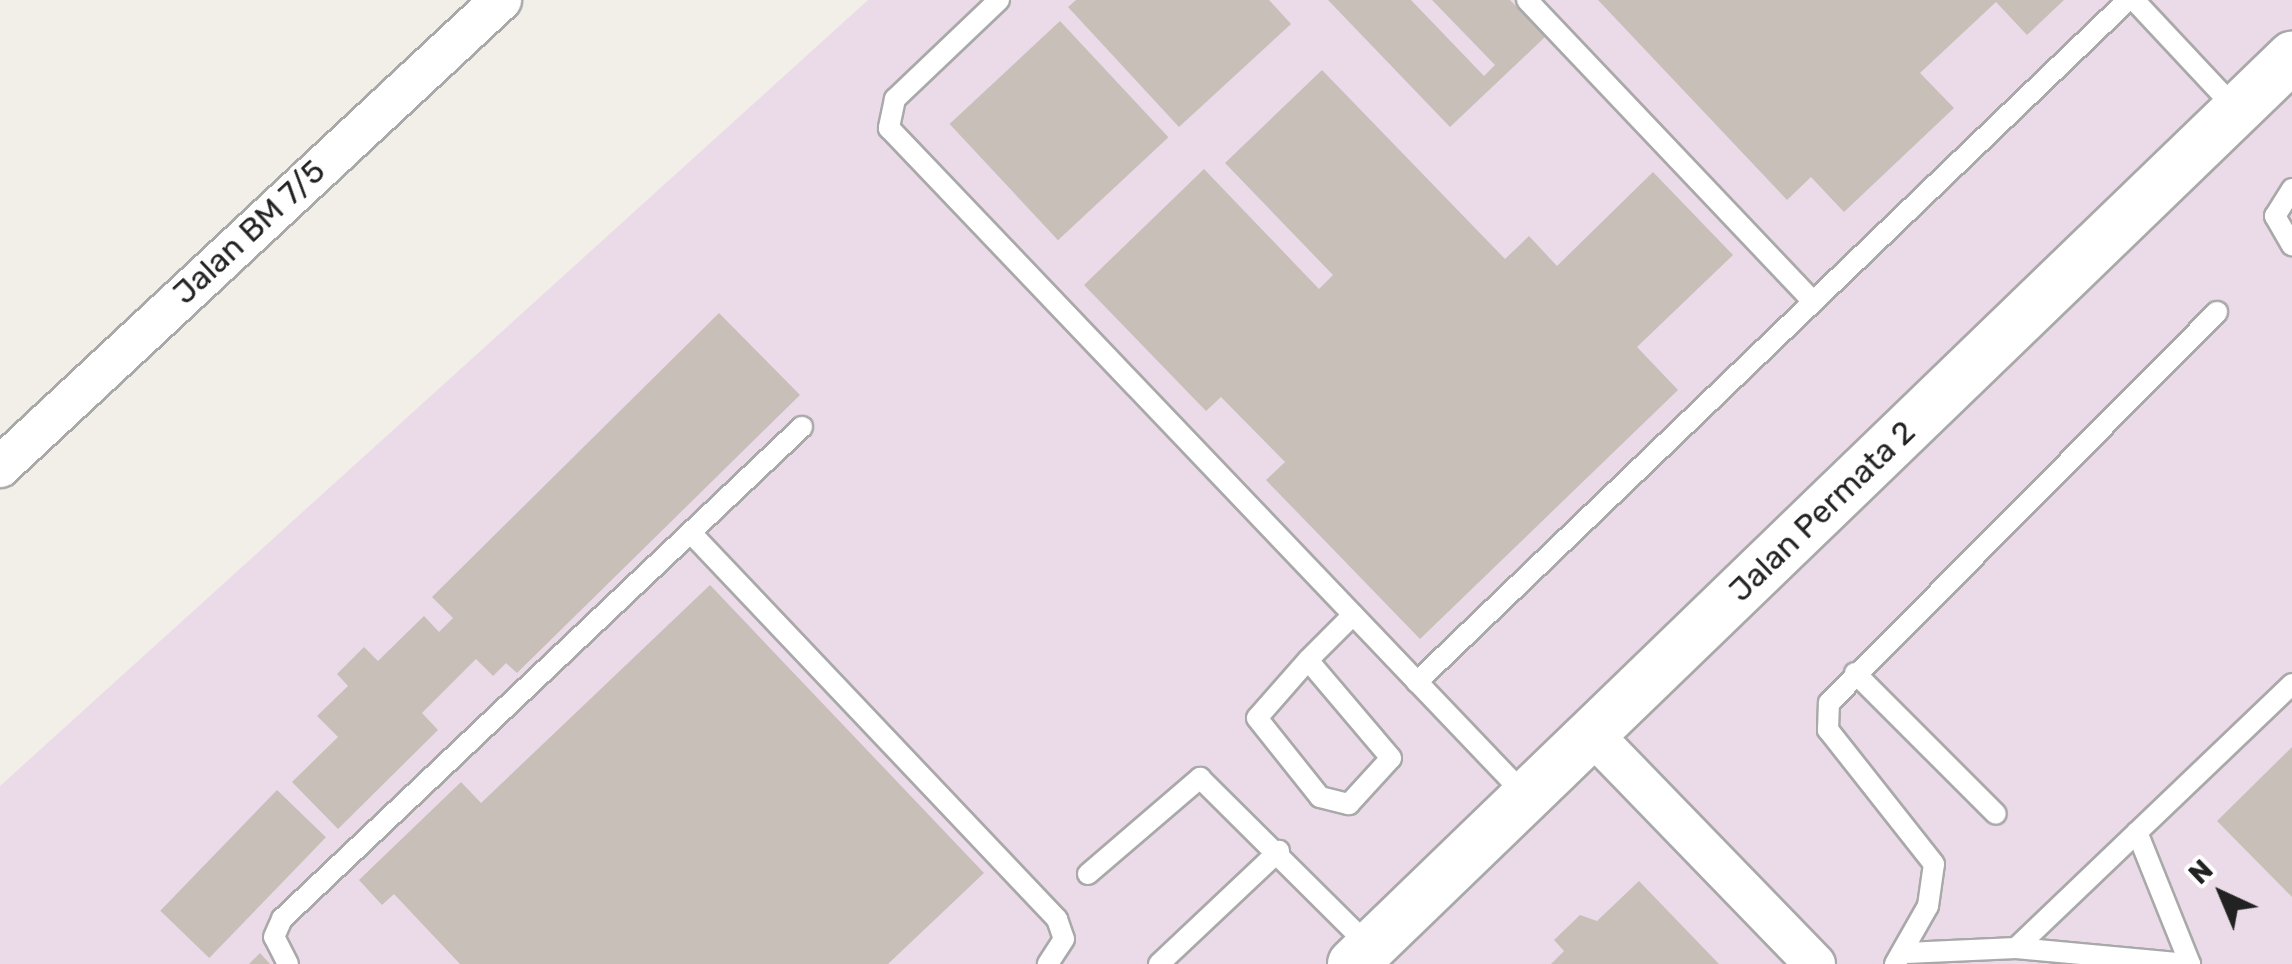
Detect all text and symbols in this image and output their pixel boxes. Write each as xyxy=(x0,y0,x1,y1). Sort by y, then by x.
street label: Jalan BM 7/5 xyxy=(165,152,333,312)
street label: Jalan Permata 2 xyxy=(1721,413,1923,609)
north arrow xyxy=(2172,844,2272,944)
text: N xyxy=(2182,853,2220,891)

